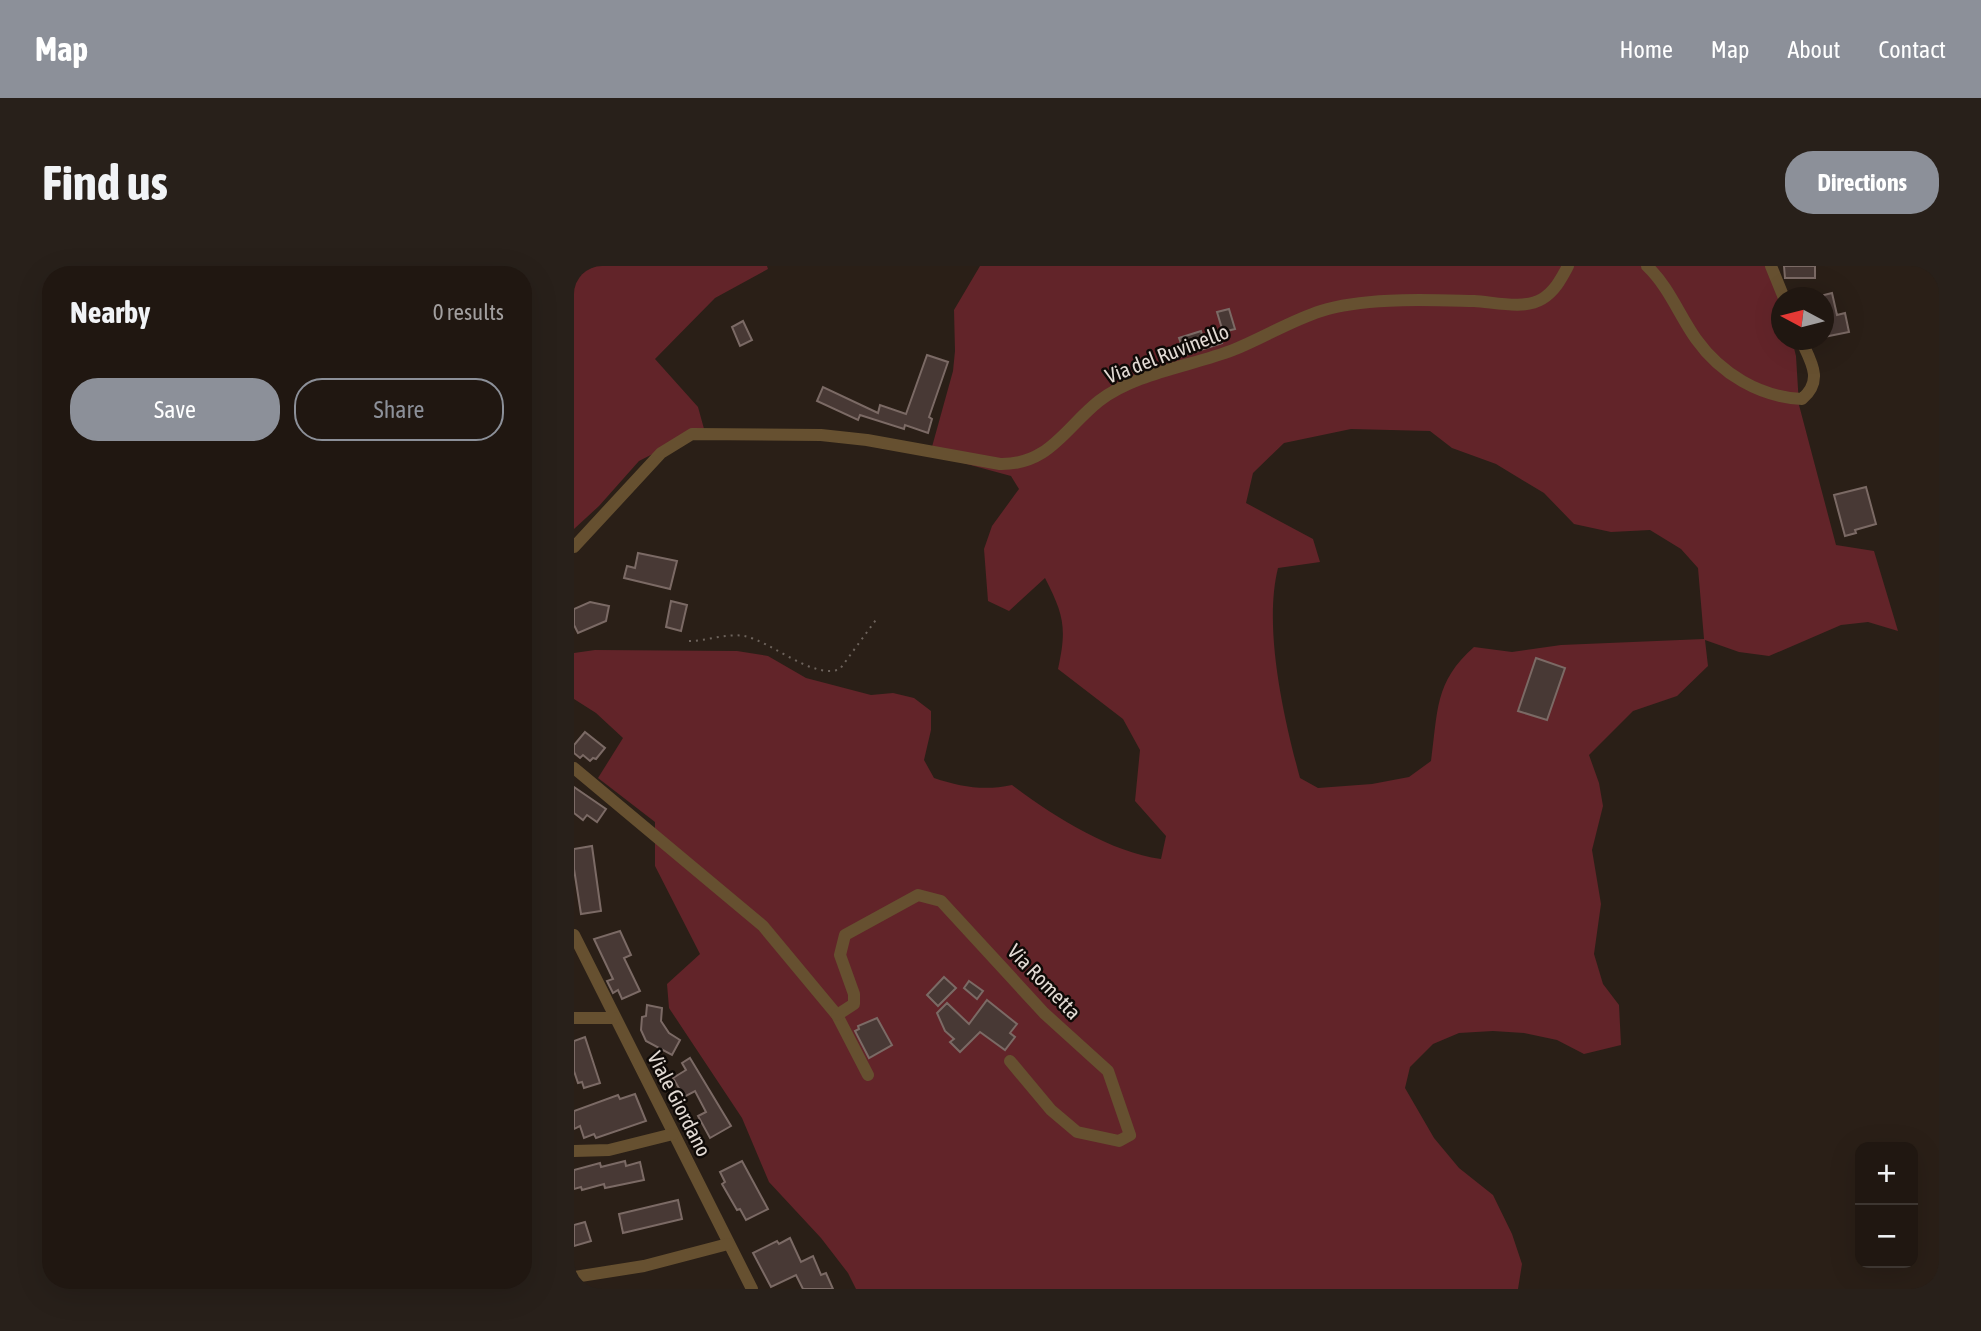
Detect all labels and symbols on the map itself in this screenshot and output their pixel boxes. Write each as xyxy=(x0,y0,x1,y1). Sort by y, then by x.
north arrow xyxy=(1771,287,1834,350)
street label: Via del Ruvinello xyxy=(1102,319,1232,388)
street label: Via Rometta xyxy=(1003,939,1086,1024)
street label: Viale Giordano xyxy=(643,1047,717,1160)

